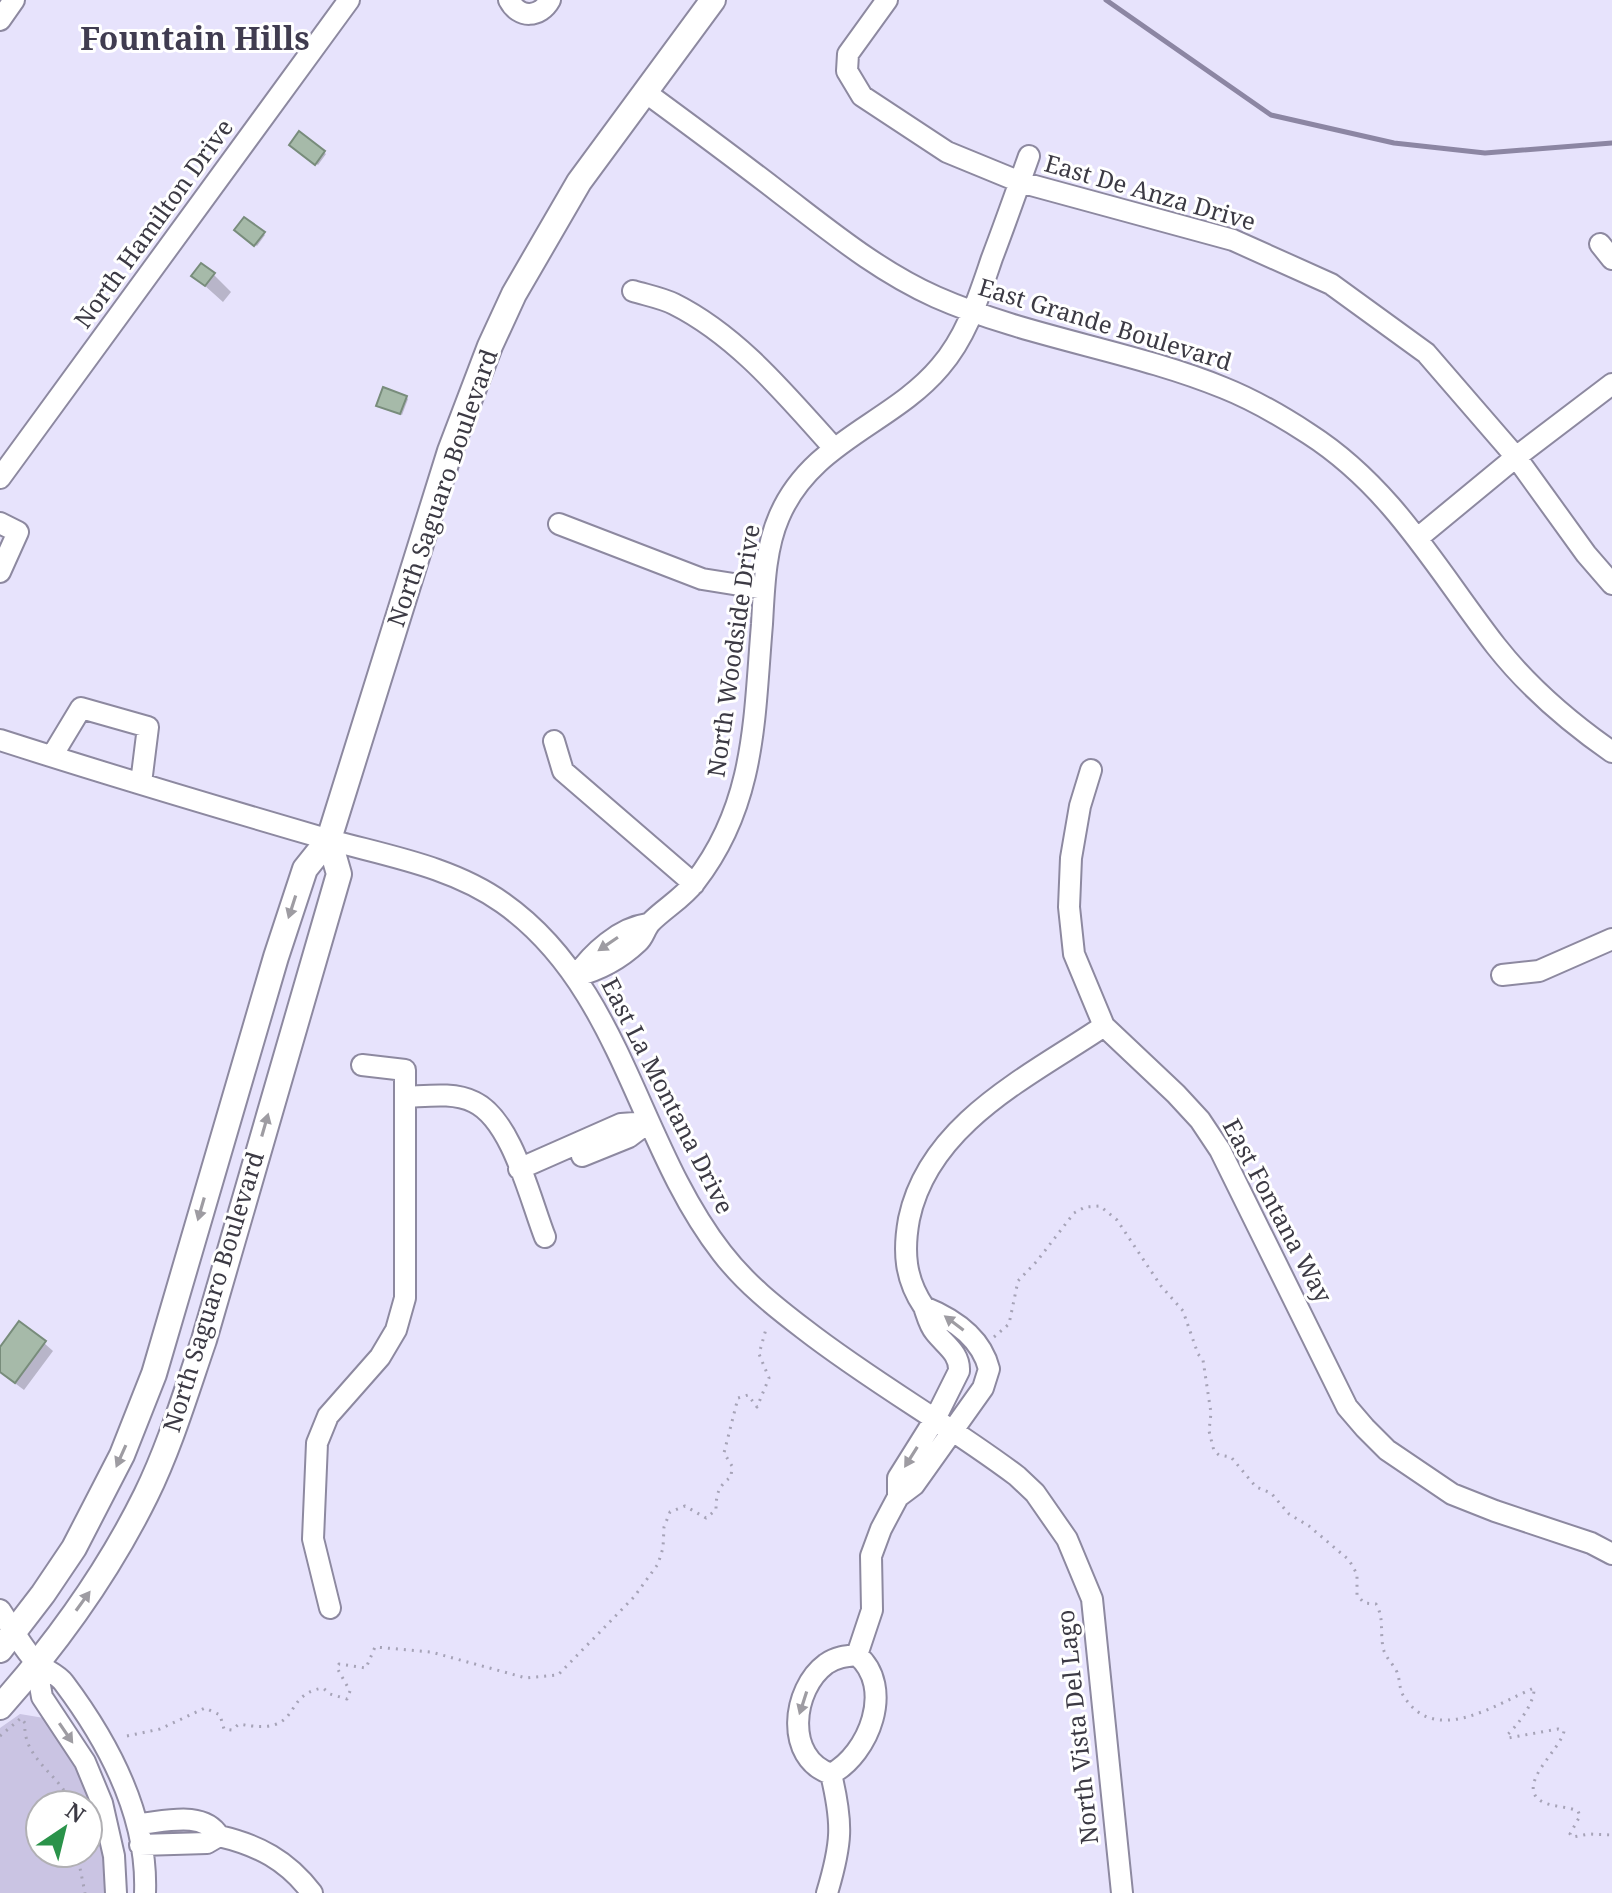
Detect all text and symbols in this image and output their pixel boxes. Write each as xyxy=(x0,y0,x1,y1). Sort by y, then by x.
district label: Fountain Hills xyxy=(80,16,310,59)
street label: North Hamilton Drive xyxy=(66,112,240,334)
street label: East De Anza Drive xyxy=(1041,146,1260,237)
street label: East Grande Boulevard xyxy=(975,269,1236,378)
street label: North Saguaro Boulevard xyxy=(379,344,505,631)
street label: North Woodside Drive xyxy=(698,522,767,779)
one-way arrow xyxy=(286,895,298,919)
one-way arrow xyxy=(597,936,618,951)
street label: East La Montana Drive xyxy=(594,972,742,1219)
one-way arrow xyxy=(259,1113,272,1137)
street label: East Fontana Way xyxy=(1216,1113,1341,1308)
street label: North Saguaro Boulevard xyxy=(154,1147,271,1436)
one-way arrow xyxy=(195,1197,207,1222)
one-way arrow xyxy=(944,1315,964,1331)
one-way arrow xyxy=(114,1444,127,1468)
one-way arrow xyxy=(905,1446,919,1468)
one-way arrow xyxy=(75,1590,90,1611)
street label: North Vista Del Lago xyxy=(1048,1608,1105,1846)
one-way arrow xyxy=(797,1691,809,1715)
one-way arrow xyxy=(58,1722,73,1743)
north arrow xyxy=(24,1789,104,1869)
text: N xyxy=(60,1795,92,1829)

